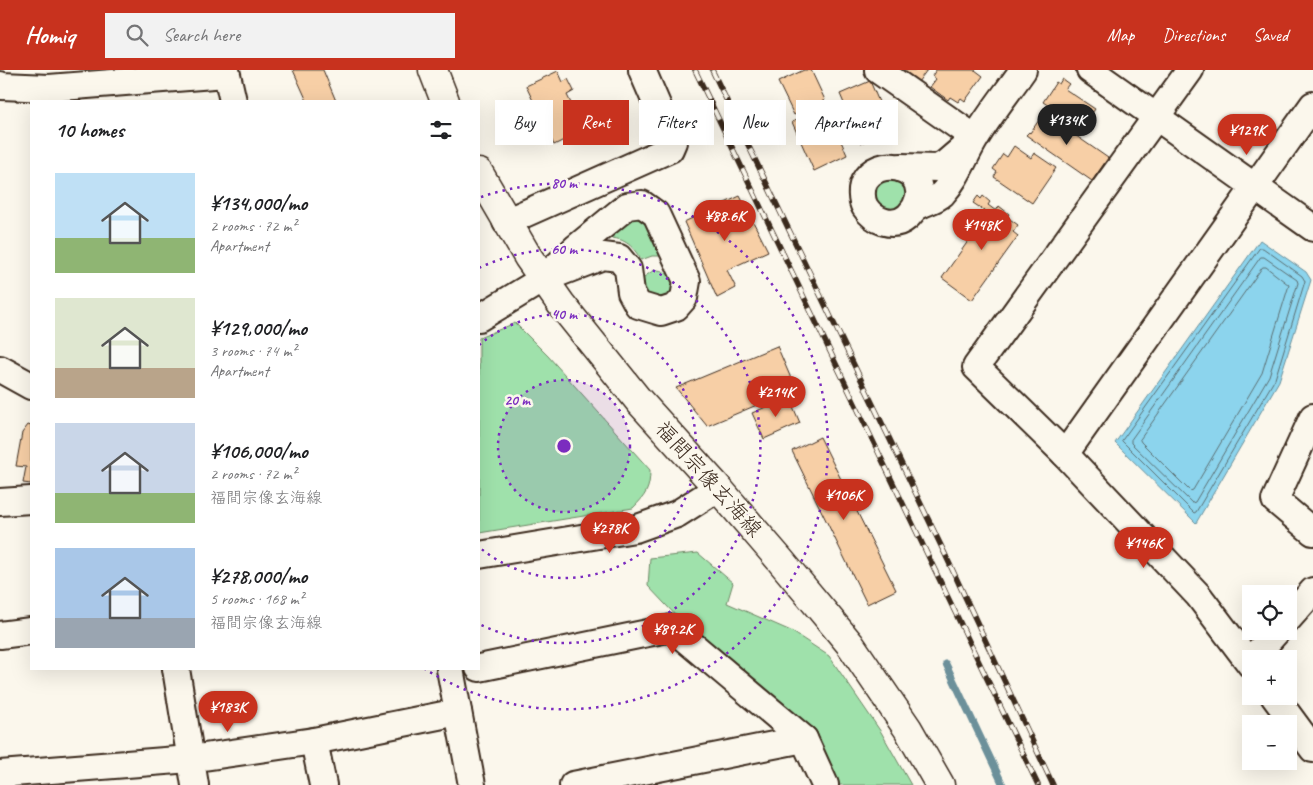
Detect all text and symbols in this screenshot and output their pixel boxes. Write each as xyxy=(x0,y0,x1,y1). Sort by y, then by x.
search box xyxy=(105,13,455,58)
text: Homiq xyxy=(25,20,75,50)
icon: search xyxy=(123,21,151,49)
text: Search here xyxy=(163,23,240,47)
text: Map xyxy=(1107,24,1134,46)
text: Directions xyxy=(1162,24,1225,46)
text: Saved xyxy=(1253,24,1288,46)
chip: Buy xyxy=(495,100,553,145)
chip: Rent xyxy=(563,100,629,145)
chip: Filters xyxy=(639,100,714,145)
chip: New xyxy=(724,100,786,145)
chip: Apartment xyxy=(796,100,898,145)
pin: ¥134K xyxy=(1032,104,1102,146)
text: ¥134K xyxy=(1049,110,1085,130)
pin: ¥129K xyxy=(1212,114,1282,156)
icon: filters xyxy=(427,116,455,144)
text: 10 homes xyxy=(55,117,124,143)
text: ¥129K xyxy=(1229,120,1265,140)
text: 80 m xyxy=(551,174,578,193)
text: ¥134,000/mo xyxy=(210,190,307,216)
icon: home xyxy=(95,193,155,253)
pin: ¥88.6K xyxy=(684,200,766,242)
text: ¥88.6K xyxy=(705,206,745,226)
pin: ¥148K xyxy=(947,208,1017,251)
text: ¥148K xyxy=(964,215,1000,235)
text: 2 rooms · 72 m² xyxy=(210,216,296,236)
text: Apartment xyxy=(210,236,269,256)
text: 60 m xyxy=(551,240,578,259)
text: 40 m xyxy=(551,305,578,324)
text: ¥129,000/mo xyxy=(210,315,307,341)
icon: home xyxy=(95,318,155,378)
text: 3 rooms · 74 m² xyxy=(210,341,296,361)
text: Apartment xyxy=(210,361,269,381)
pin: ¥214K xyxy=(741,376,811,418)
text: ¥214K xyxy=(758,382,794,402)
text: 20 m xyxy=(504,391,531,410)
street label: 福間宗像玄海線 xyxy=(650,416,768,542)
centre of rings xyxy=(555,437,573,455)
text: ¥106,000/mo xyxy=(210,438,308,464)
icon: home xyxy=(95,443,155,503)
text: 2 rooms · 72 m² xyxy=(210,464,296,484)
pin: ¥106K xyxy=(809,478,879,521)
text: ¥106K xyxy=(825,485,863,505)
text: 福間宗像玄海線 xyxy=(210,488,322,508)
pin: ¥278K xyxy=(575,512,645,554)
text: ¥278K xyxy=(592,518,628,538)
pin: ¥146K xyxy=(1109,526,1179,569)
text: ¥146K xyxy=(1125,533,1163,553)
text: ¥278,000/mo xyxy=(210,563,307,589)
icon: home xyxy=(95,568,155,628)
map controls xyxy=(1242,585,1297,770)
button: locate xyxy=(1242,585,1297,640)
text: 5 rooms · 168 m² xyxy=(210,589,304,609)
pin: ¥89.2K xyxy=(632,612,714,655)
text: 福間宗像玄海線 xyxy=(210,613,322,633)
text: ¥89.2K xyxy=(653,619,693,639)
button: + xyxy=(1242,650,1297,705)
pin: ¥183K xyxy=(193,690,263,733)
text: ¥183K xyxy=(210,697,246,717)
button: − xyxy=(1242,715,1297,770)

